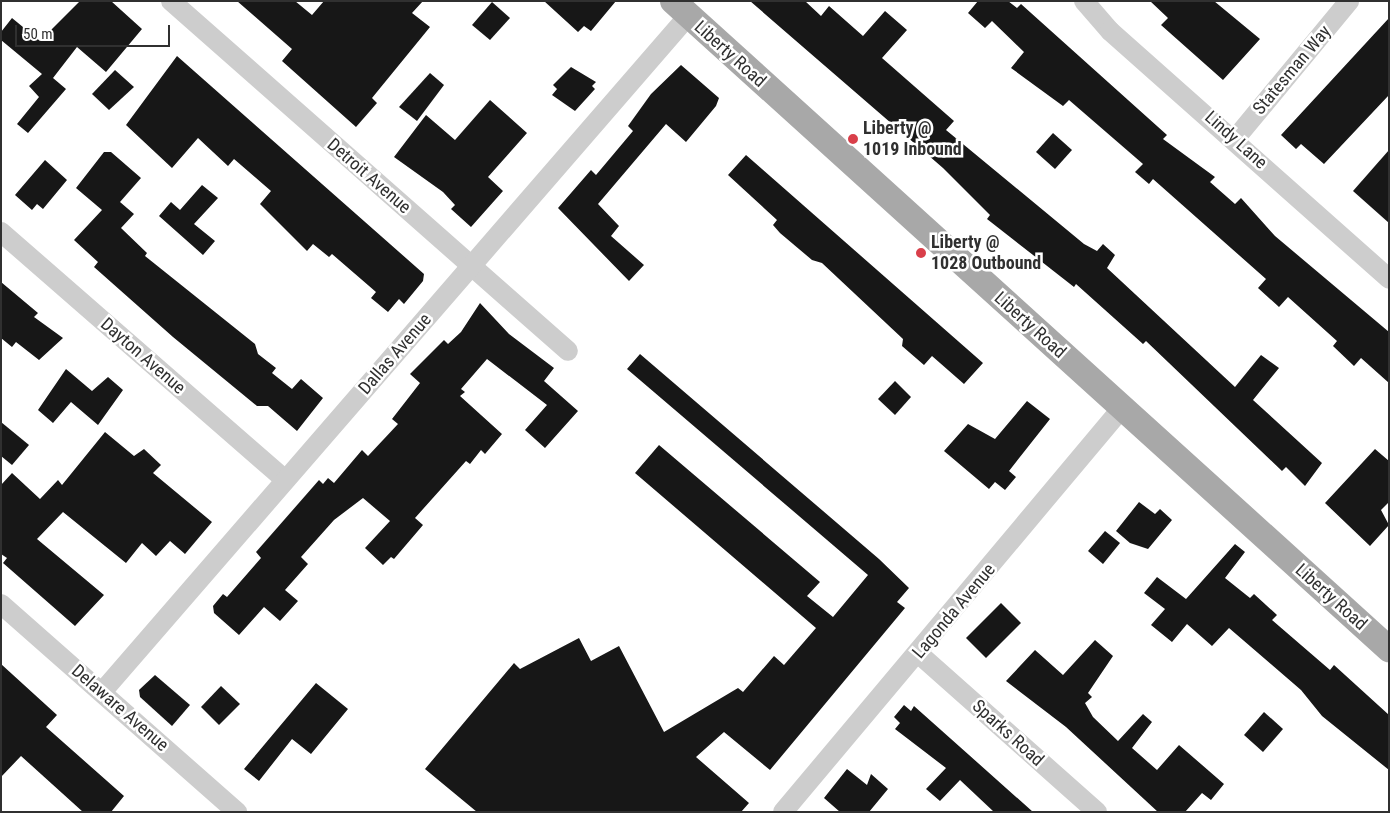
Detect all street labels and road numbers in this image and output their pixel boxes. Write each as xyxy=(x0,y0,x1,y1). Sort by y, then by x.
street label: Liberty Road xyxy=(690,16,770,92)
street label: Statesman Way xyxy=(1248,21,1336,119)
street label: Lindy Lane xyxy=(1200,106,1272,174)
street label: Detroit Avenue xyxy=(323,134,415,218)
street label: Liberty Road xyxy=(990,287,1070,363)
street label: Dallas Avenue xyxy=(354,309,436,399)
street label: Dayton Avenue xyxy=(96,313,190,399)
street label: Lagonda Avenue xyxy=(908,559,1000,663)
street label: Liberty Road xyxy=(1291,559,1371,635)
street label: Delaware Avenue xyxy=(67,660,173,756)
street label: Sparks Road xyxy=(968,695,1048,771)

